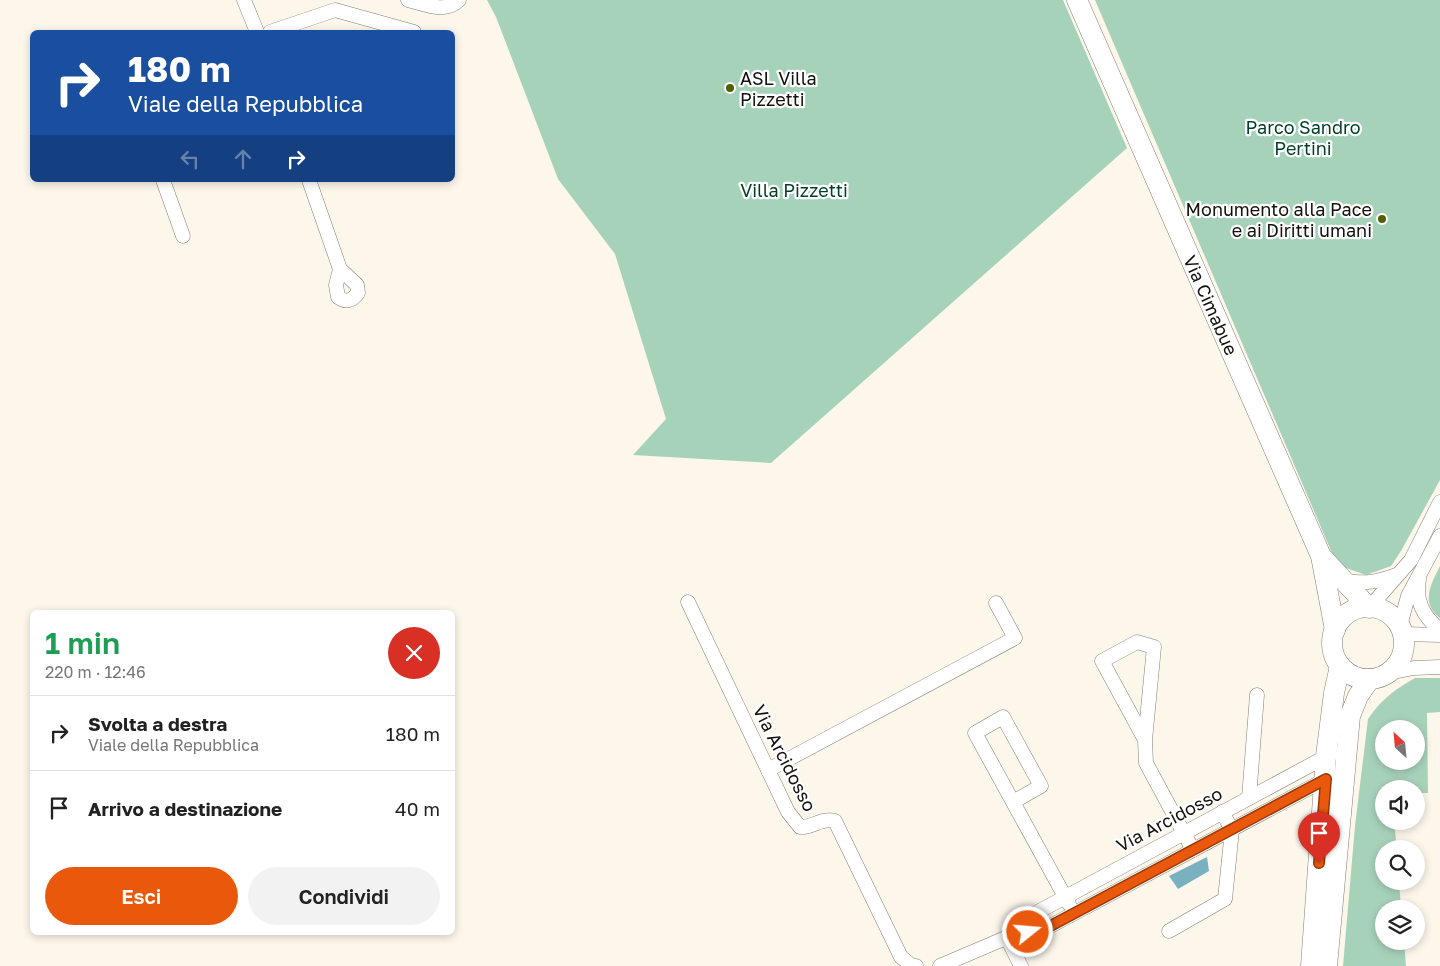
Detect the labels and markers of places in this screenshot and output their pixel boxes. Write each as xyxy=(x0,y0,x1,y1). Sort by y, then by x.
place label: ASL Villa Pizzetti xyxy=(740,67,817,110)
marker: ASL Villa Pizzetti xyxy=(724,82,736,94)
place label: Monumento alla Pace e ai Diritti umani xyxy=(1186,198,1372,241)
marker: Monumento alla Pace e ai Diritti umani xyxy=(1376,213,1388,225)
pin xyxy=(1298,812,1340,863)

